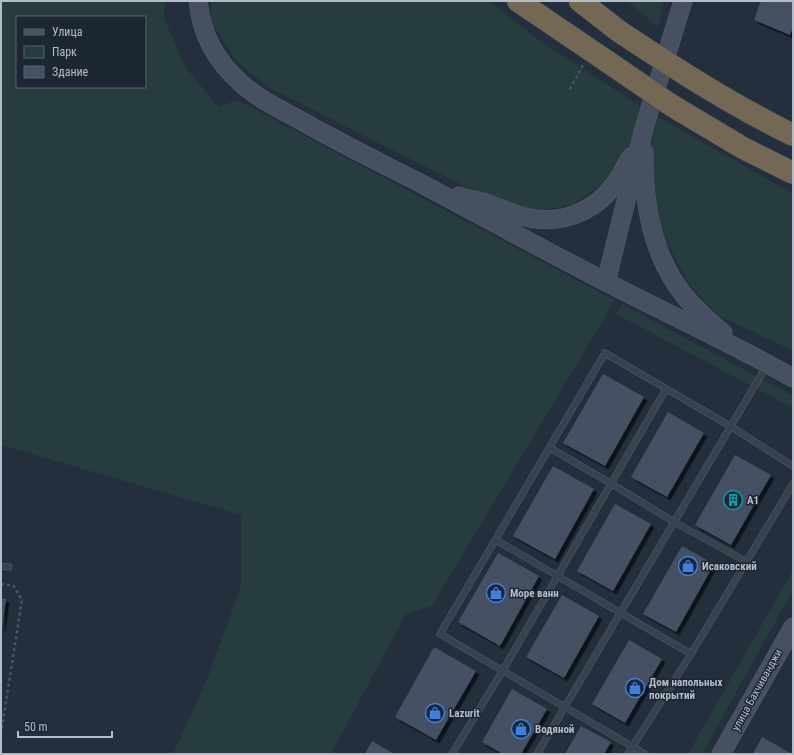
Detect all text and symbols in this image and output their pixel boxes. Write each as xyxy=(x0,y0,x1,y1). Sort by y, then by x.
legend xyxy=(16,16,146,88)
text: Улица xyxy=(52,25,83,39)
text: Парк xyxy=(52,45,77,59)
text: Здание xyxy=(52,65,89,79)
building icon: A1 xyxy=(722,489,744,511)
place label: A1 xyxy=(747,494,759,507)
shop icon: Исаковский xyxy=(677,555,699,577)
place label: Исаковский xyxy=(702,560,757,573)
shop icon: Море ванн xyxy=(485,582,507,604)
place label: Море ванн xyxy=(510,587,559,600)
street label: улица Бахчиванджи xyxy=(729,647,785,733)
place label: Дом напольных покрытий xyxy=(649,676,723,702)
shop icon: Дом напольных покрытий xyxy=(624,677,646,699)
shop icon: Lazurit xyxy=(424,702,446,724)
place label: Lazurit xyxy=(449,707,480,720)
scale bar xyxy=(18,713,112,739)
shop icon: Водяной xyxy=(510,718,532,740)
text: 50 m xyxy=(24,720,48,734)
place label: Водяной xyxy=(535,723,574,736)

